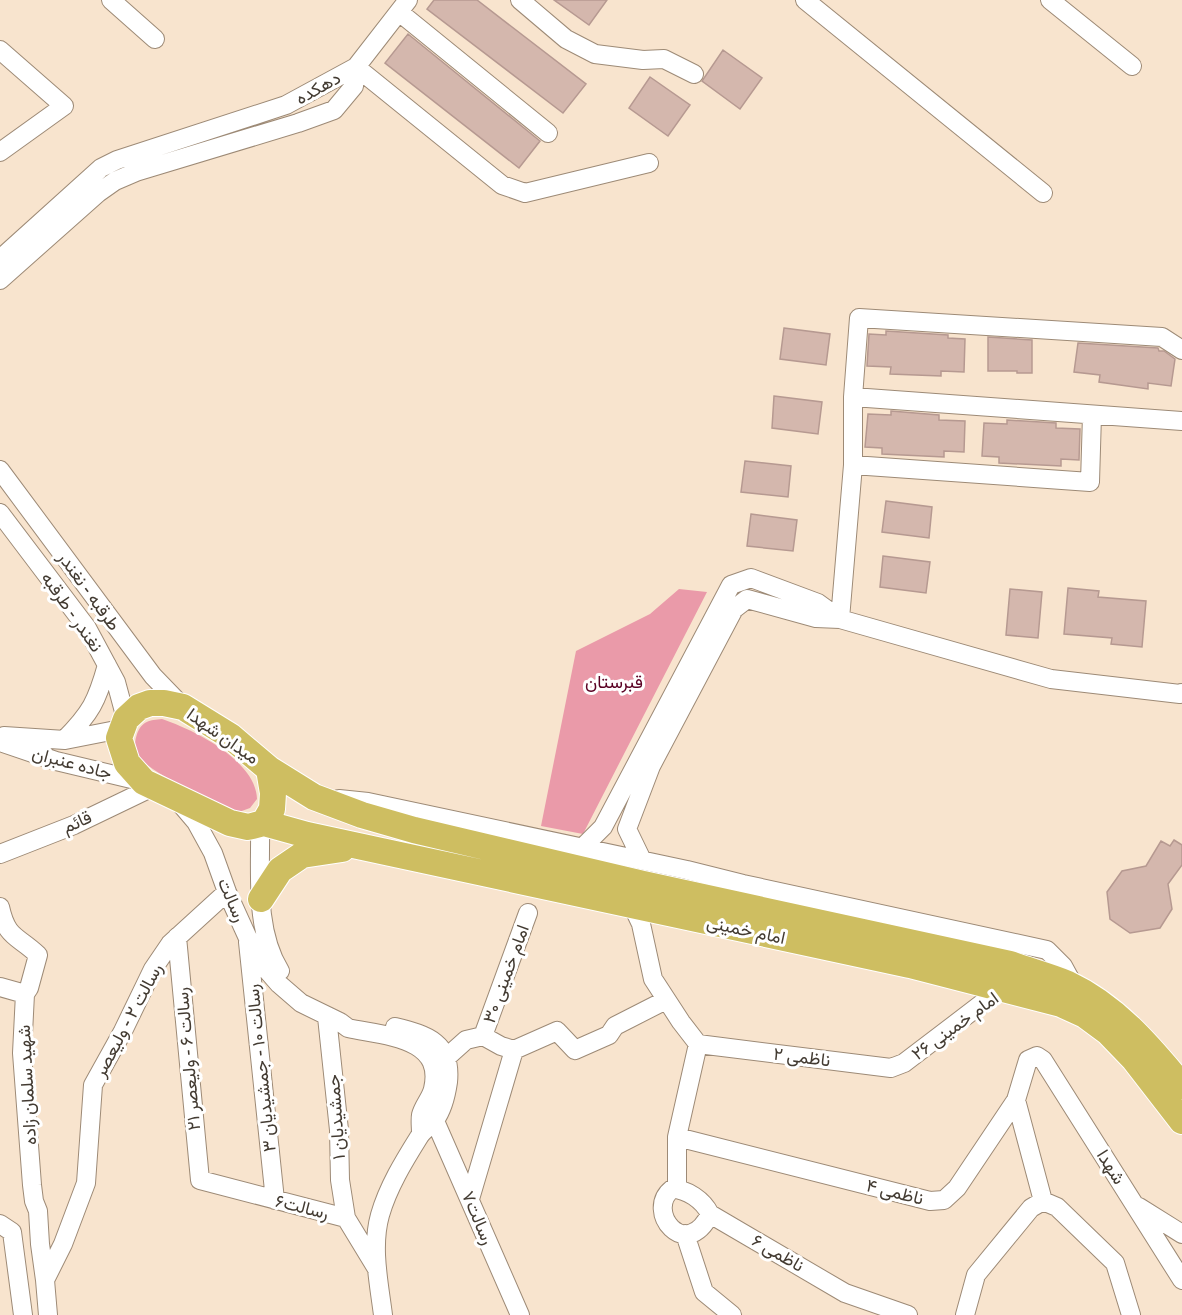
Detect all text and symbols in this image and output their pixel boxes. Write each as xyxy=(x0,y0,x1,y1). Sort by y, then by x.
street label: دهکده xyxy=(292,67,344,109)
street label: طرقبه - نغندر xyxy=(52,546,125,635)
street label: نغندر - طرقبه xyxy=(36,568,108,656)
park label: قبرستان xyxy=(585,671,643,693)
street label: میدان شهدا xyxy=(183,703,263,769)
street label: جاده عنبران xyxy=(30,742,114,784)
street label: قائم xyxy=(59,806,96,839)
street label: رسالت xyxy=(213,875,251,925)
street label: امام خمینی xyxy=(704,911,787,950)
street label: امام خمینی ۳۰ xyxy=(478,922,535,1027)
street label: رسالت ۲ - ولیعصر xyxy=(88,959,167,1082)
street label: رسالت ۱۰ - جمشیدیان ۳ xyxy=(241,983,281,1153)
street label: رسالت ۶ - ولیعصر ۲۱ xyxy=(171,987,205,1131)
street label: امام خمینی ۲۶ xyxy=(907,987,1003,1066)
street label: شهید سلمان زاده xyxy=(13,1024,41,1146)
street label: ناظمی ۲ xyxy=(772,1043,832,1071)
street label: جمشیدیان ۱ xyxy=(322,1074,350,1160)
street label: شهدا xyxy=(1092,1146,1130,1188)
street label: ناظمی ۴ xyxy=(864,1174,926,1210)
street label: رسالت۷ xyxy=(457,1188,499,1248)
street label: رسالت۶ xyxy=(273,1190,331,1224)
street label: ناظمی ۶ xyxy=(748,1229,808,1277)

